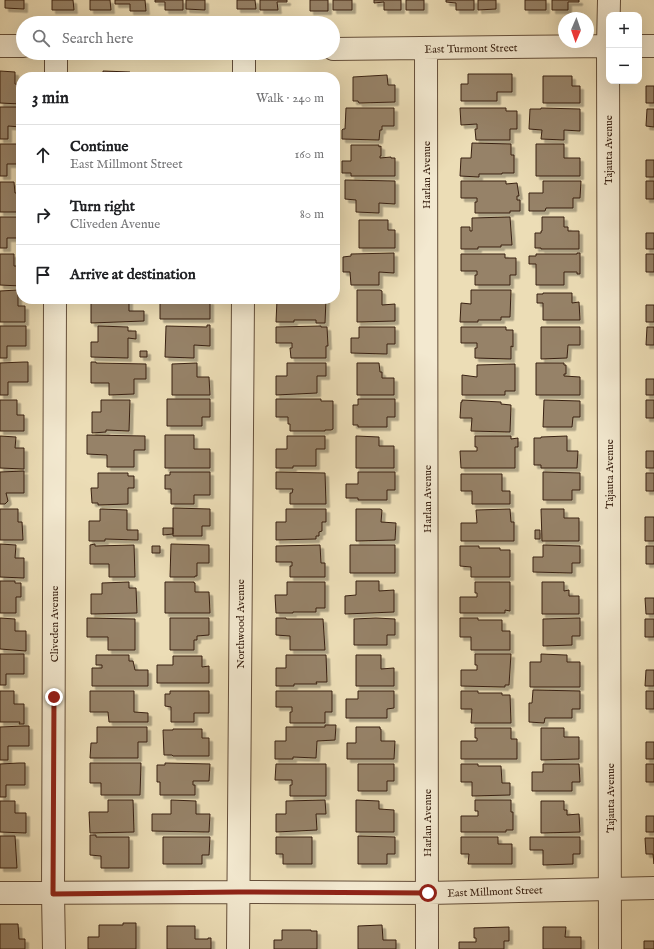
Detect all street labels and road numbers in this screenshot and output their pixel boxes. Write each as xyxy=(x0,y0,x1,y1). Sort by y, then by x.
street label: East Turmont Street xyxy=(424,41,518,57)
street label: Tajauta Avenue xyxy=(602,115,616,185)
street label: Harlan Avenue xyxy=(420,141,434,209)
street label: Tajauta Avenue xyxy=(603,439,617,509)
street label: Harlan Avenue xyxy=(421,465,435,533)
street label: Northwood Avenue xyxy=(234,579,248,669)
street label: Cliveden Avenue xyxy=(48,586,62,662)
street label: Tajauta Avenue xyxy=(604,763,618,833)
street label: Harlan Avenue xyxy=(421,789,435,857)
street label: East Millmont Street xyxy=(447,883,543,901)

